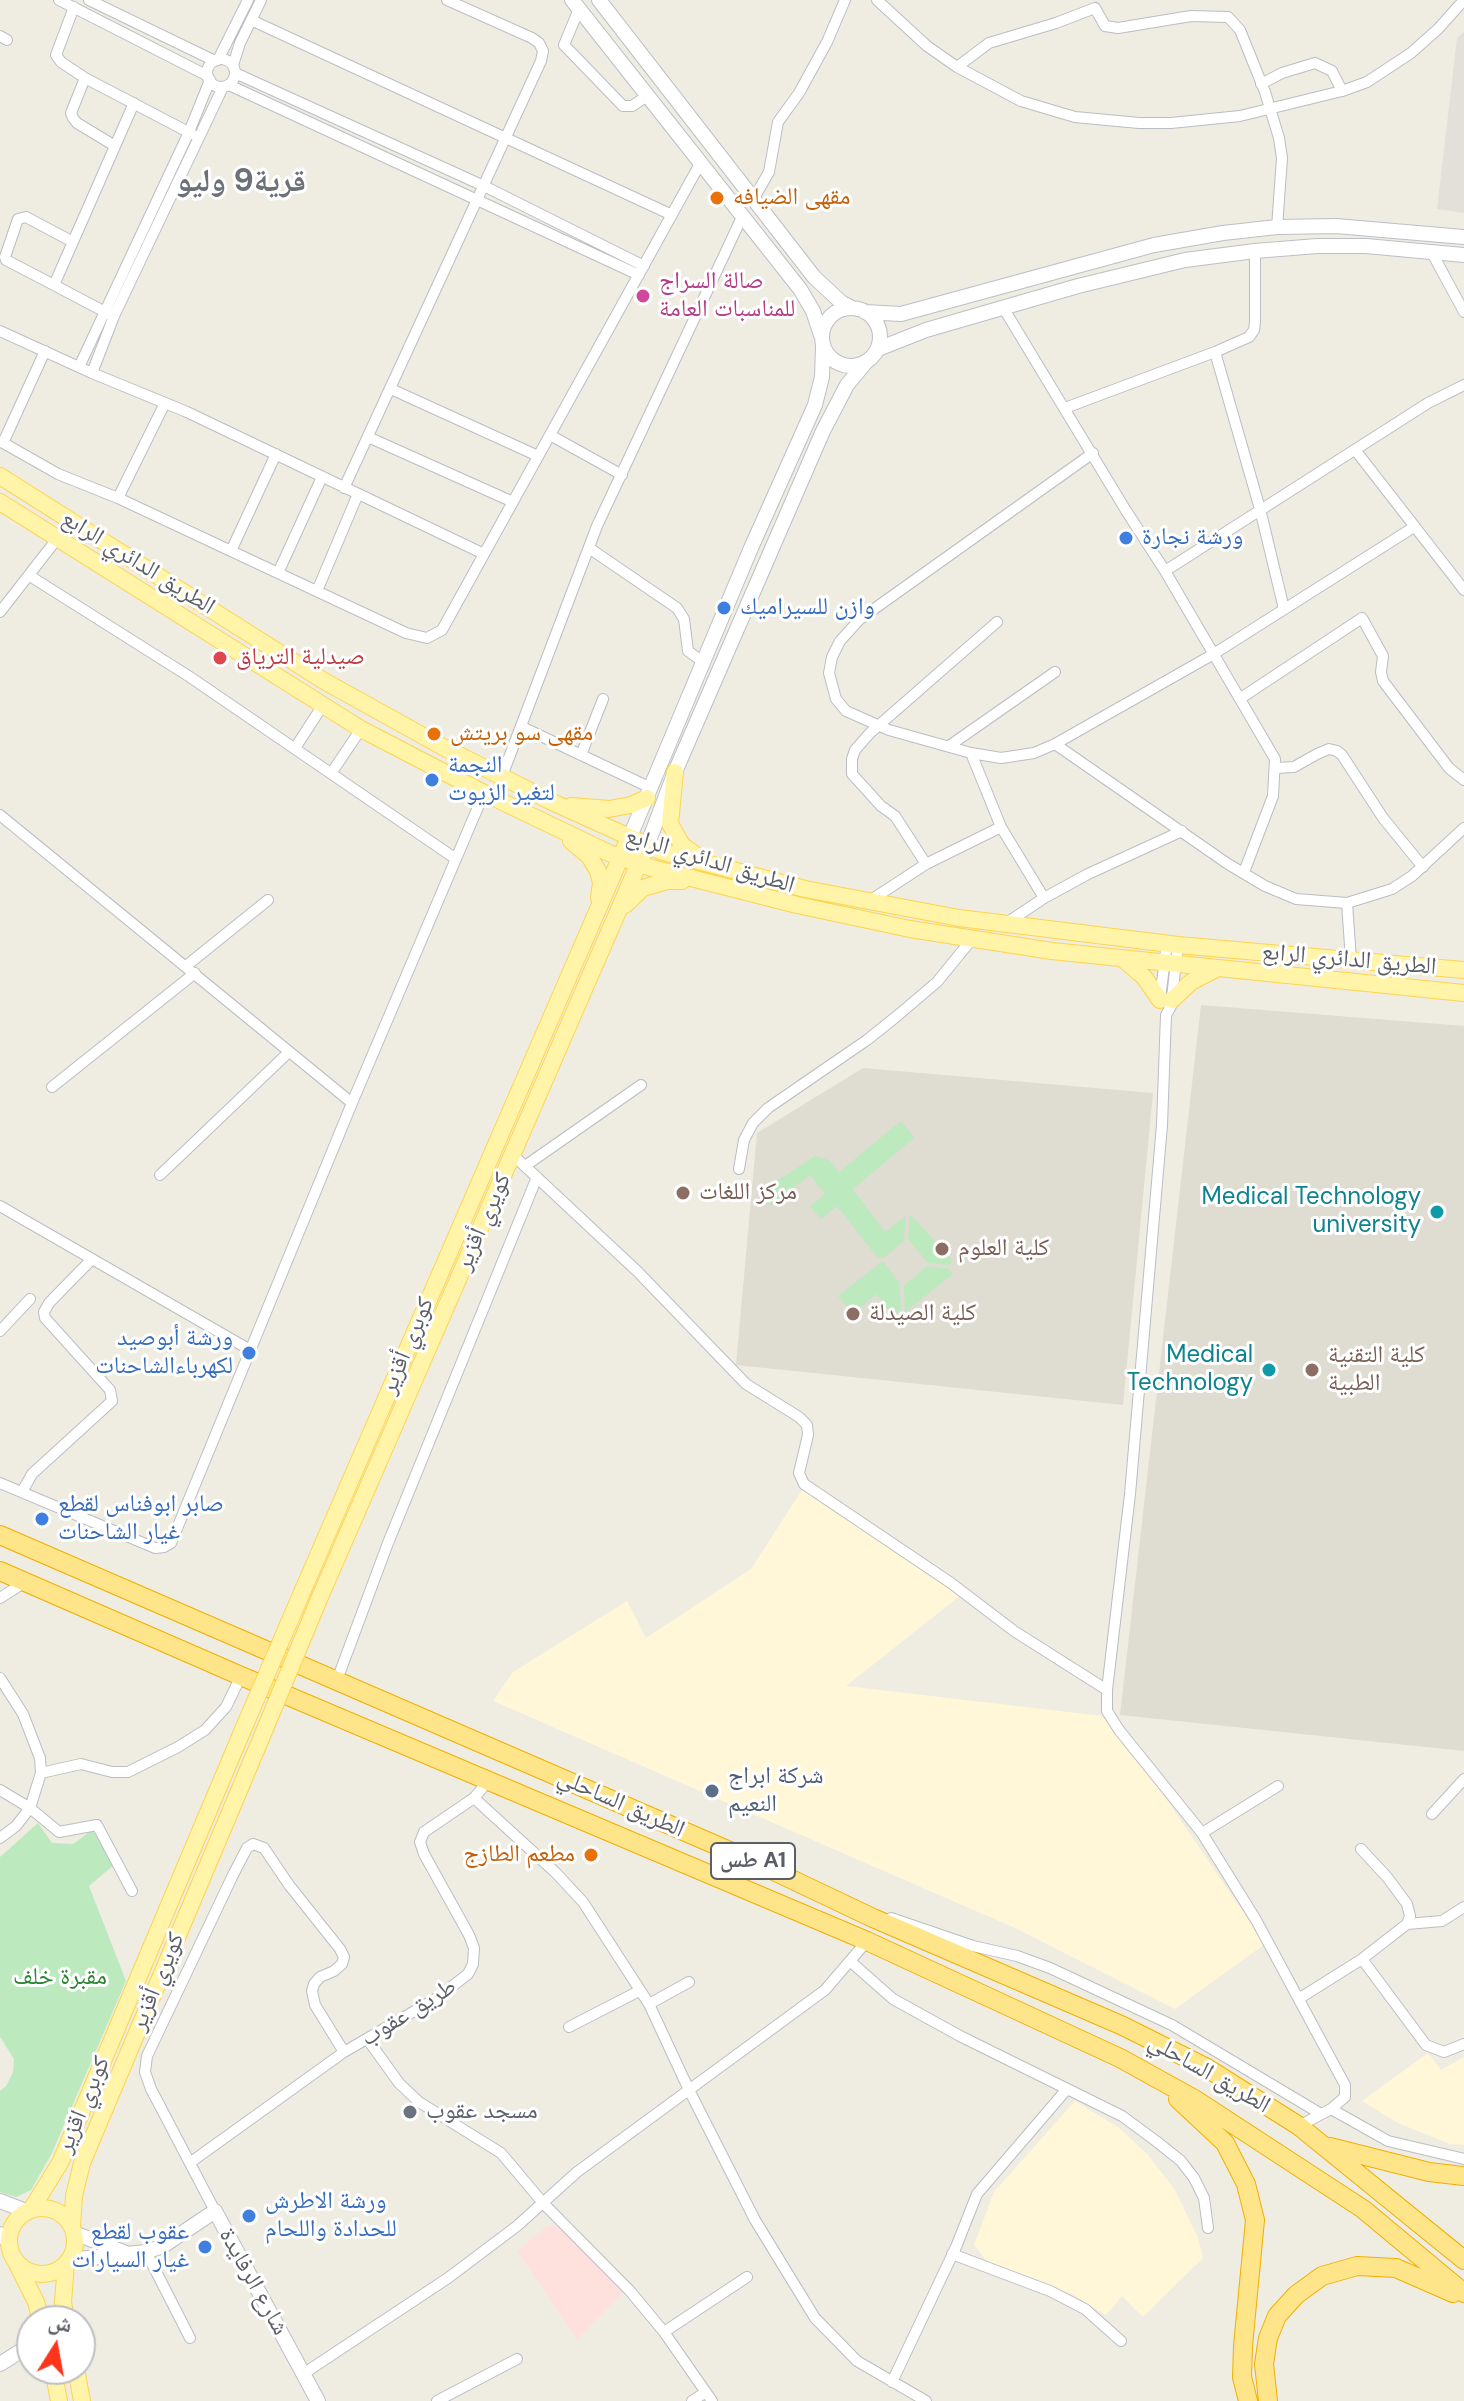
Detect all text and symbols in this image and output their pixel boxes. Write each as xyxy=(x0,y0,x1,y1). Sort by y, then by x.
district label: قرية9 وليو xyxy=(176,164,306,202)
place label: مقهى الضيافه xyxy=(733,184,850,212)
marker: مقهى الضيافه xyxy=(708,189,726,207)
place label: صالة السراج للمناسبات العامة xyxy=(659,268,795,324)
marker: صالة السراج للمناسبات العامة xyxy=(634,287,652,305)
street label: الطريق الدائري الرابع xyxy=(56,504,220,622)
place label: ورشة نجارة xyxy=(1142,524,1243,552)
marker: ورشة نجارة xyxy=(1117,529,1135,547)
place label: وازن للسيراميك xyxy=(740,594,875,622)
marker: وازن للسيراميك xyxy=(715,599,733,617)
place label: صيدلية الترياق xyxy=(236,644,365,672)
marker: صيدلية الترياق xyxy=(211,649,229,667)
place label: مقهى سو بريتش xyxy=(450,720,593,748)
marker: مقهى سو بريتش xyxy=(425,725,443,743)
place label: النجمة لتغير الزيوت xyxy=(448,752,555,808)
marker: النجمة لتغير الزيوت xyxy=(423,771,441,789)
street label: الطريق الدائري الرابع xyxy=(622,822,798,900)
street label: الطريق الدائري الرابع xyxy=(1260,938,1438,982)
street label: كويري أقزير xyxy=(450,1169,518,1275)
place label: مركز اللغات xyxy=(699,1179,797,1207)
marker: مركز اللغات xyxy=(674,1184,692,1202)
place label: Medical Technology university xyxy=(1202,1184,1421,1240)
marker: Medical Technology university xyxy=(1428,1203,1446,1221)
place label: كلية العلوم xyxy=(958,1235,1049,1263)
marker: كلية العلوم xyxy=(933,1240,951,1258)
street label: كوبري أقزير xyxy=(375,1293,441,1399)
place label: كلية الصيدلة xyxy=(869,1300,976,1328)
marker: كلية الصيدلة xyxy=(844,1305,862,1323)
place label: ورشة أبوصيد لكهرباءالشاحنات xyxy=(95,1325,233,1381)
place label: Medical Technology xyxy=(1127,1342,1253,1398)
place label: كلية التقنية الطبية xyxy=(1328,1342,1425,1398)
marker: ورشة أبوصيد لكهرباءالشاحنات xyxy=(240,1344,258,1362)
marker: Medical Technology xyxy=(1260,1361,1278,1379)
marker: كلية التقنية الطبية xyxy=(1303,1361,1321,1379)
place label: صابر ابوفناس لقطع غيار الشاحنات xyxy=(58,1491,224,1547)
marker: صابر ابوفناس لقطع غيار الشاحنات xyxy=(33,1510,51,1528)
street label: الطريق الساحلي xyxy=(553,1763,689,1845)
place label: شركة ابراج النعيم xyxy=(728,1763,824,1819)
marker: شركة ابراج النعيم xyxy=(703,1782,721,1800)
place label: مطعم الطازج xyxy=(463,1841,575,1869)
road number: طس A1 xyxy=(711,1843,795,1879)
marker: مطعم الطازج xyxy=(582,1846,600,1864)
street label: كويري أقزير xyxy=(124,1929,192,2035)
park label: مقبرة خلف xyxy=(13,1964,107,1992)
street label: طريق عقوب xyxy=(356,1973,462,2053)
street label: الطريق الساحلي xyxy=(1143,2028,1275,2120)
street label: كوبري اقزير xyxy=(51,2052,117,2158)
place label: مسجد عقوب xyxy=(426,2098,538,2126)
marker: مسجد عقوب xyxy=(401,2103,419,2121)
place label: ورشة الاطرش للحدادة واللحام xyxy=(265,2188,397,2244)
marker: ورشة الاطرش للحدادة واللحام xyxy=(240,2207,258,2225)
place label: عقوب لقطع غيار السيارات xyxy=(72,2219,189,2275)
street label: شارع الرفايدة xyxy=(212,2223,294,2341)
marker: عقوب لقطع غيار السيارات xyxy=(196,2238,214,2256)
north arrow xyxy=(16,2305,96,2385)
text: ش xyxy=(46,2306,75,2339)

